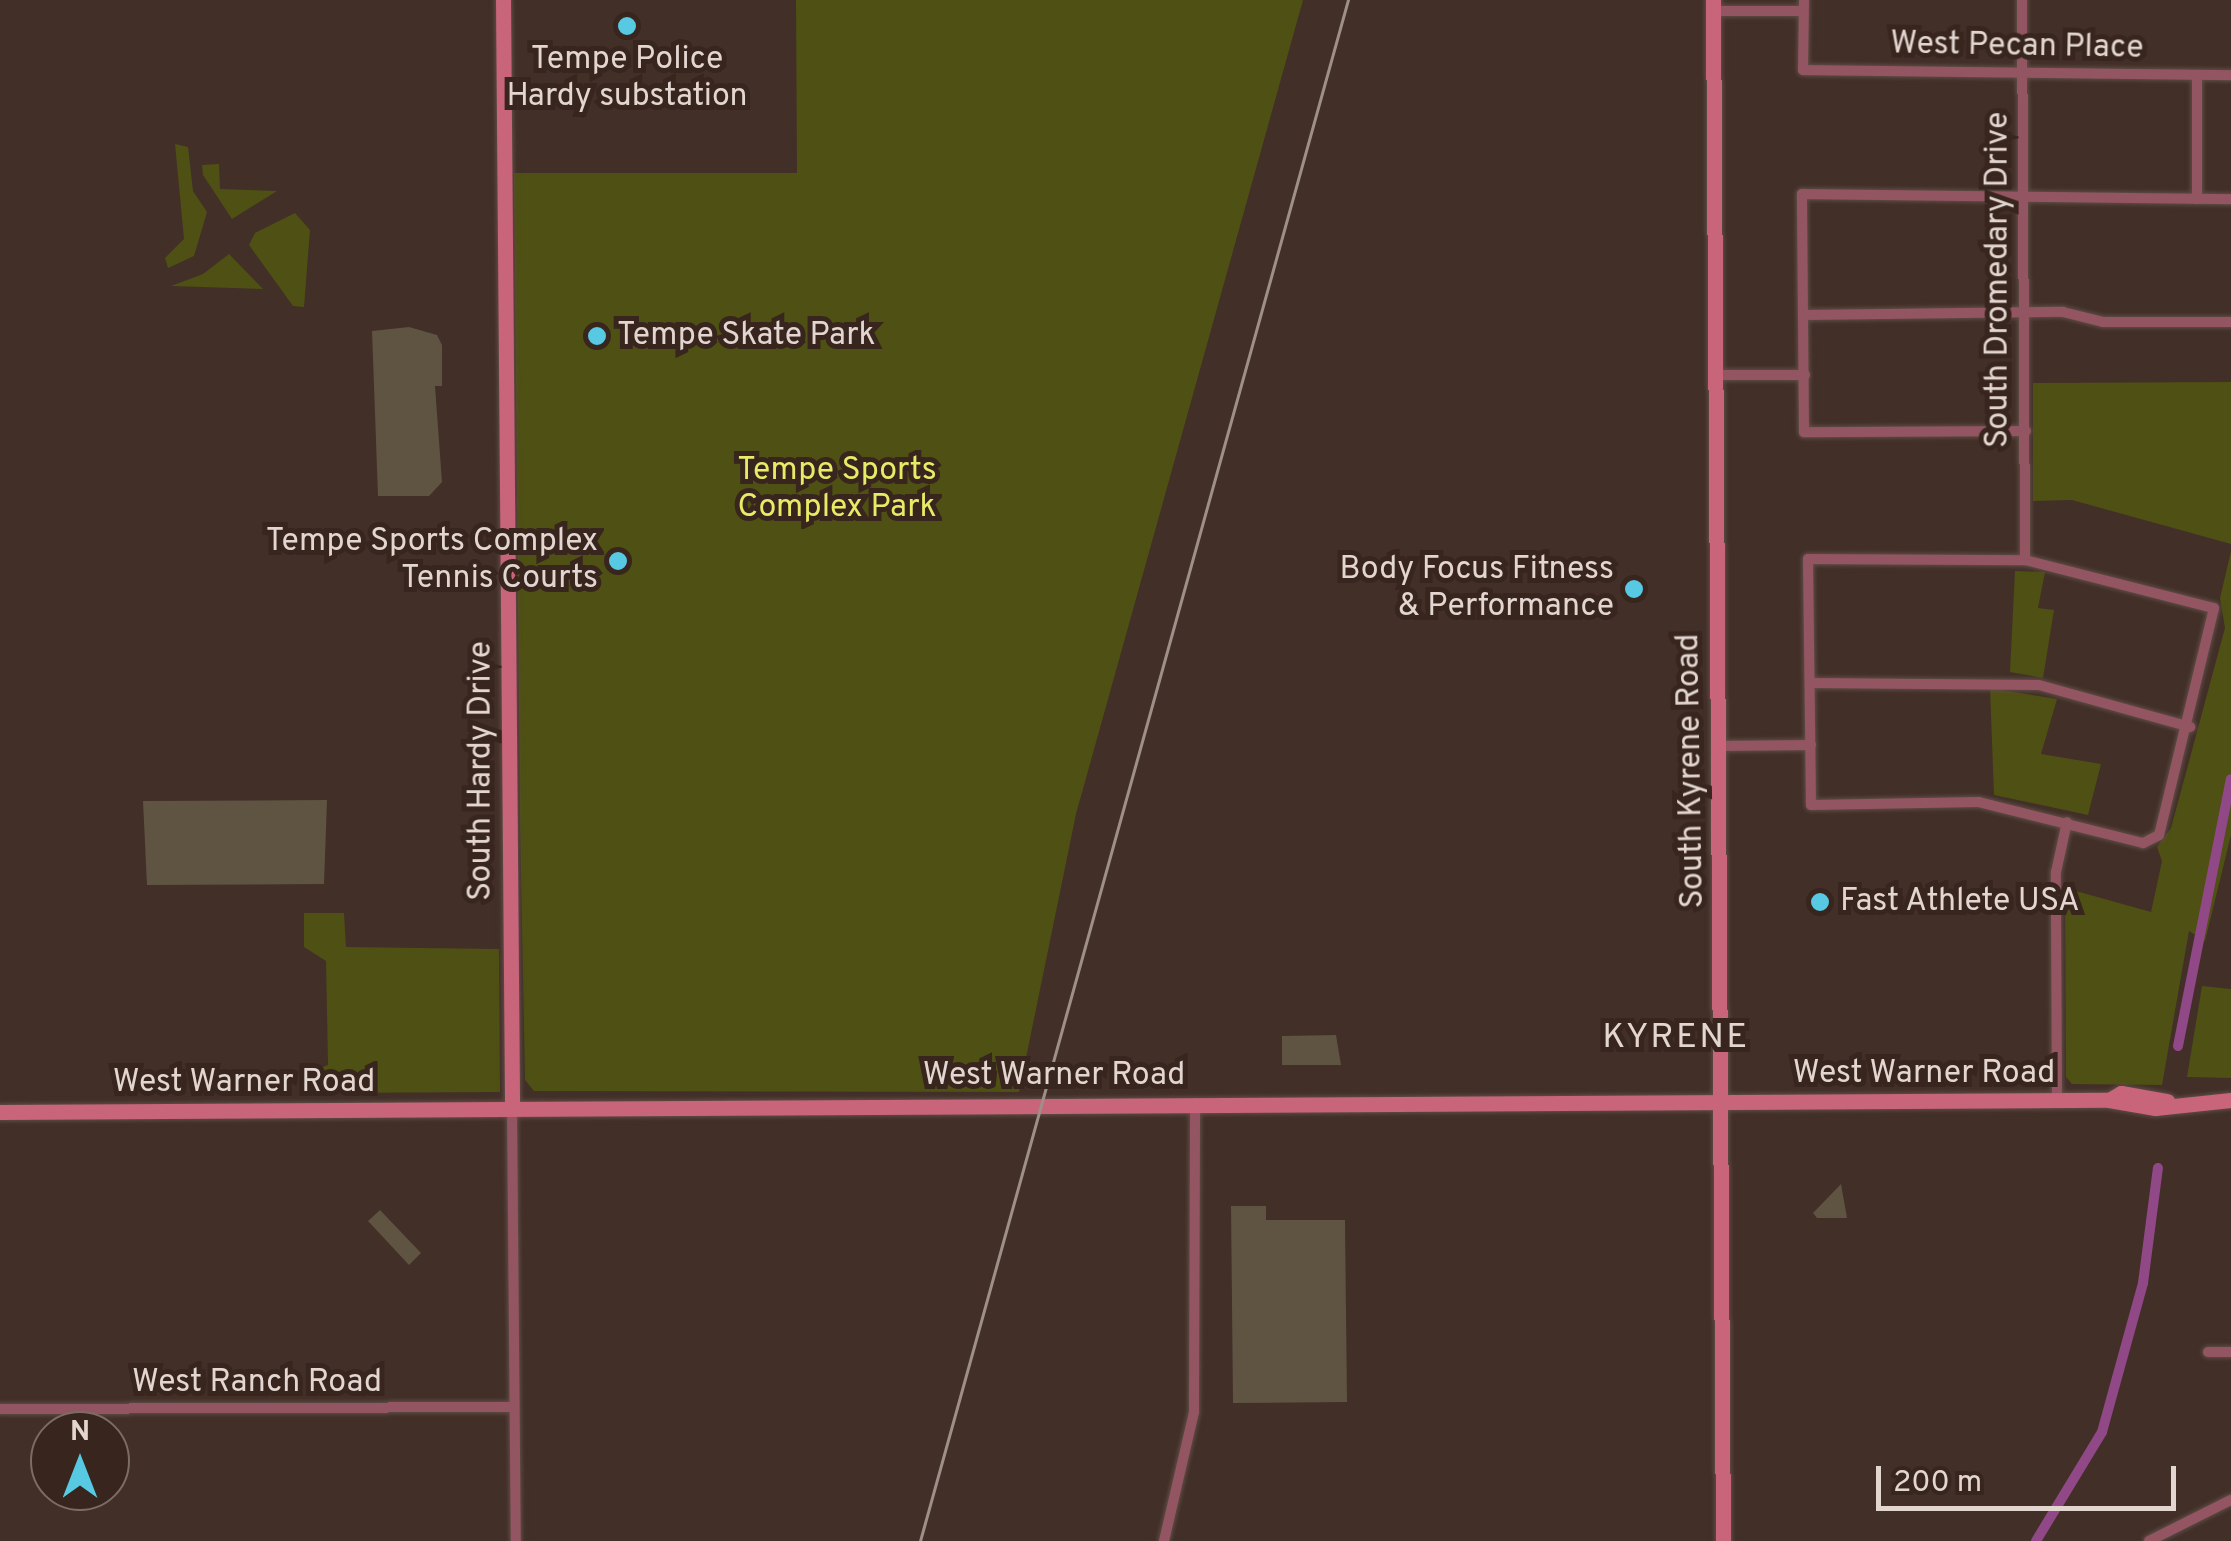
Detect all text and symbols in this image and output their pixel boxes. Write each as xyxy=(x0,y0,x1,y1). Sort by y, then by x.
marker: Tempe Police Hardy substation xyxy=(616,15,638,37)
street label: West Pecan Place xyxy=(1890,26,2144,68)
place label: Tempe Police Hardy substation xyxy=(506,42,748,117)
street label: South Dromedary Drive xyxy=(1980,112,2018,448)
place label: Tempe Skate Park xyxy=(617,317,875,355)
marker: Tempe Skate Park xyxy=(586,325,608,347)
park label: Tempe Sports Complex Park xyxy=(737,453,937,528)
place label: Tempe Sports Complex Tennis Courts xyxy=(266,524,598,599)
marker: Tempe Sports Complex Tennis Courts xyxy=(607,550,629,572)
place label: Body Focus Fitness & Performance xyxy=(1340,552,1614,627)
marker: Body Focus Fitness & Performance xyxy=(1623,578,1645,600)
street label: South Kyrene Road xyxy=(1670,633,1714,909)
street label: South Hardy Drive xyxy=(463,641,501,901)
place label: Fast Athlete USA xyxy=(1840,883,2081,921)
marker: Fast Athlete USA xyxy=(1809,891,1831,913)
district label: KYRENE xyxy=(1602,1017,1750,1059)
street label: West Warner Road xyxy=(1792,1055,2056,1093)
street label: West Warner Road xyxy=(922,1057,1186,1095)
street label: West Warner Road xyxy=(112,1064,376,1102)
street label: West Ranch Road xyxy=(132,1364,382,1402)
north arrow xyxy=(30,1411,130,1511)
text: N xyxy=(70,1415,90,1451)
scale bar xyxy=(1881,1446,2181,1508)
text: 200 m xyxy=(1893,1465,1982,1502)

